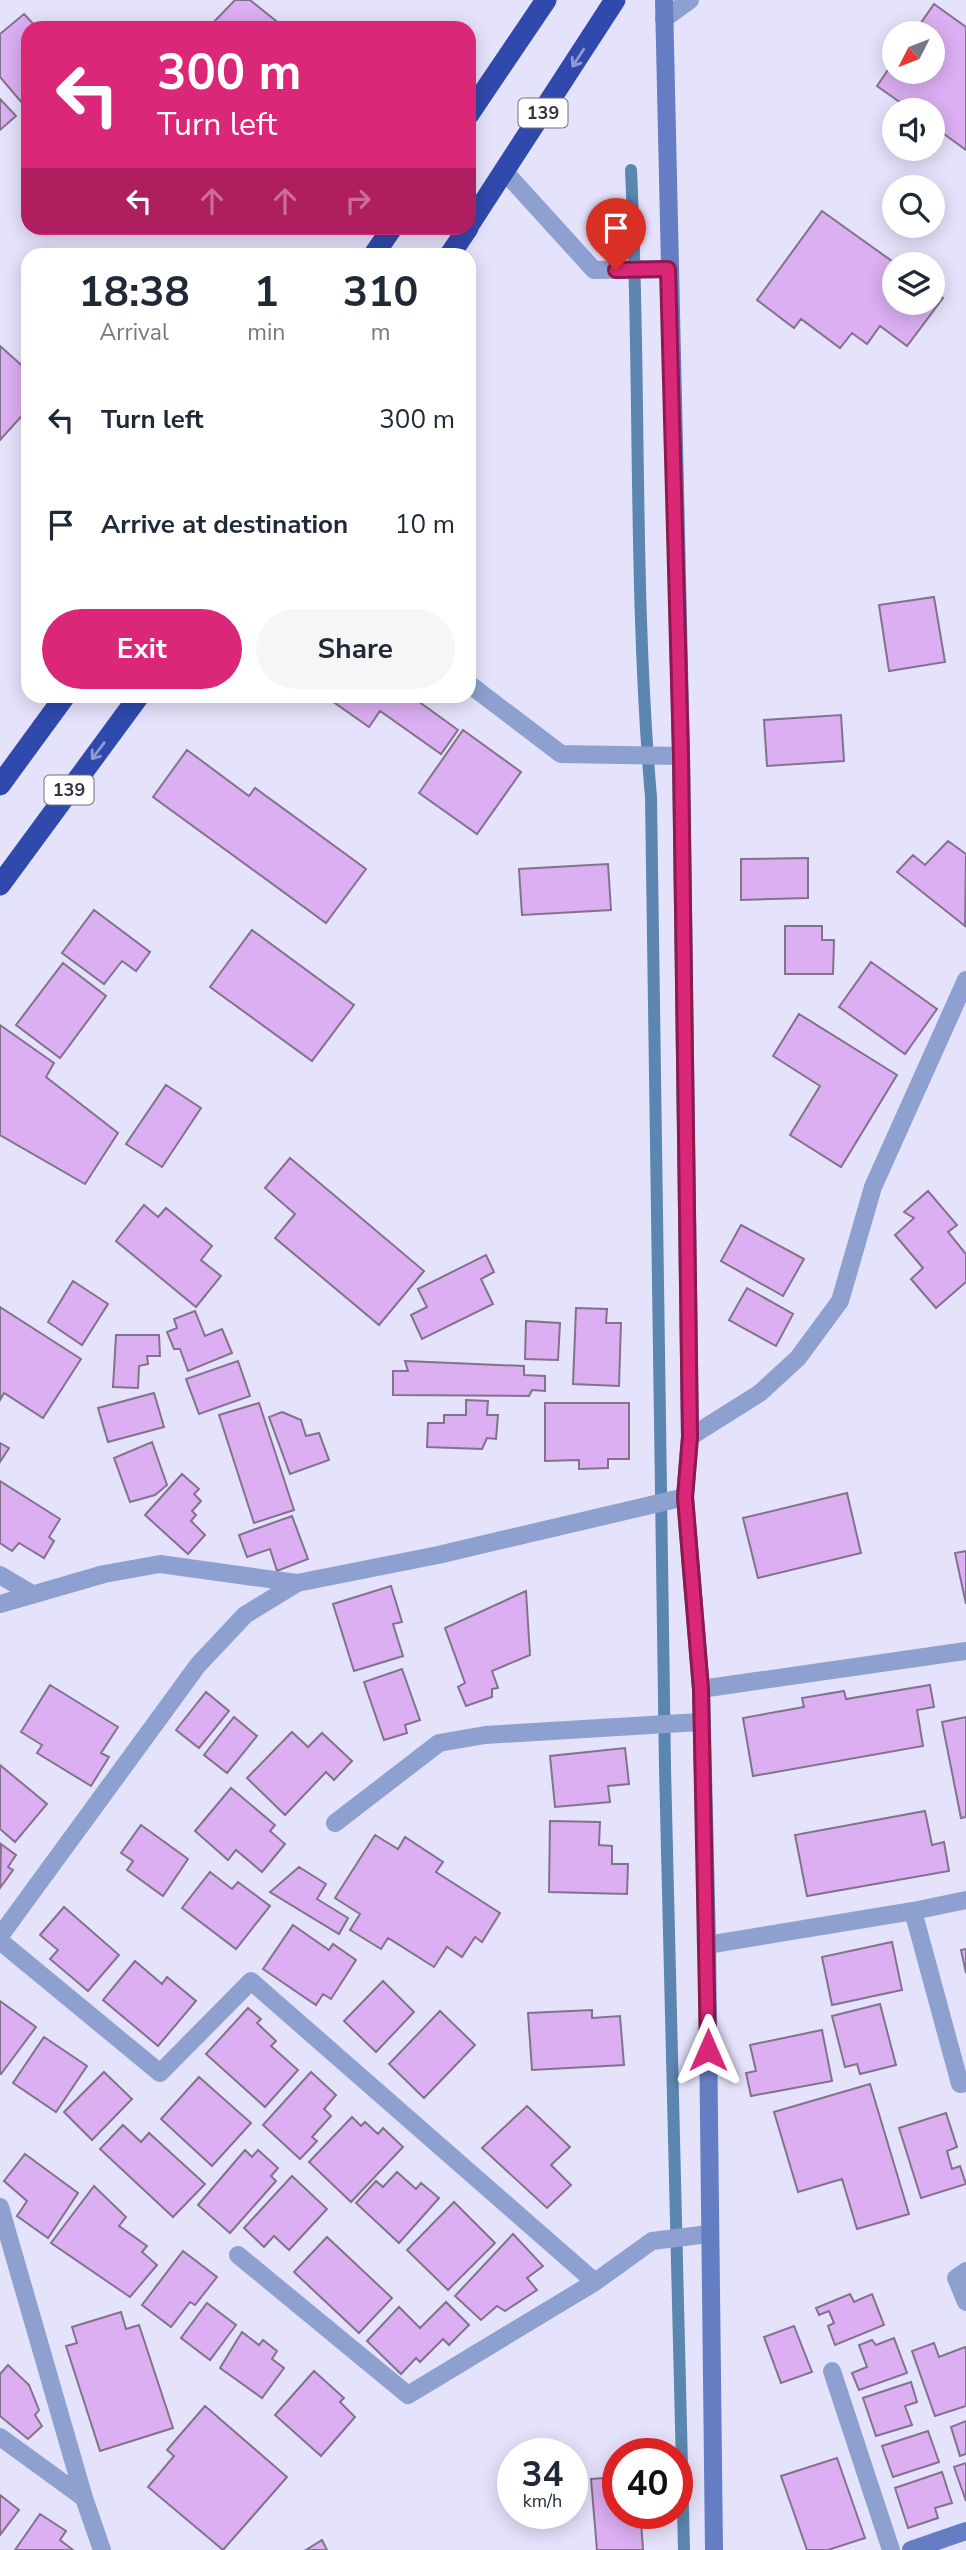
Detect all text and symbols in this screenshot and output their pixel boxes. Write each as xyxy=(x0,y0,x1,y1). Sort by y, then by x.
north arrow xyxy=(882,21,945,84)
map controls xyxy=(882,21,945,315)
text: 300 m xyxy=(157,39,301,106)
one-way arrow xyxy=(571,47,585,67)
icon: left xyxy=(42,49,133,140)
road number: 139 xyxy=(518,98,568,128)
button: sound xyxy=(882,98,945,161)
text: Turn left xyxy=(157,103,277,146)
button: search xyxy=(882,175,945,238)
icon: left xyxy=(120,182,158,220)
icon: ahead xyxy=(193,182,231,220)
icon: ahead xyxy=(266,182,304,220)
icon: right xyxy=(339,182,377,220)
pin xyxy=(586,198,646,270)
icon: arrive xyxy=(597,209,635,247)
button: layers xyxy=(882,252,945,315)
text: 18:38 xyxy=(79,264,190,321)
text: 1 xyxy=(254,264,279,321)
text: 310 xyxy=(343,264,418,321)
text: Arrival xyxy=(100,317,169,348)
text: min xyxy=(247,317,285,348)
text: m xyxy=(371,317,391,348)
icon: left xyxy=(42,401,80,439)
text: Turn left xyxy=(101,402,204,437)
text: 300 m xyxy=(379,402,455,437)
icon: arrive xyxy=(42,506,80,544)
text: Arrive at destination xyxy=(101,507,348,542)
text: 10 m xyxy=(395,507,455,542)
button: Exit xyxy=(42,609,242,689)
button: Share xyxy=(256,609,455,689)
one-way arrow xyxy=(91,741,105,760)
road number: 139 xyxy=(44,776,94,804)
position arrow xyxy=(671,2013,745,2087)
speed limit sign: 40 xyxy=(602,2438,693,2529)
text: 34 xyxy=(521,2451,564,2498)
text: km/h xyxy=(523,2489,562,2513)

